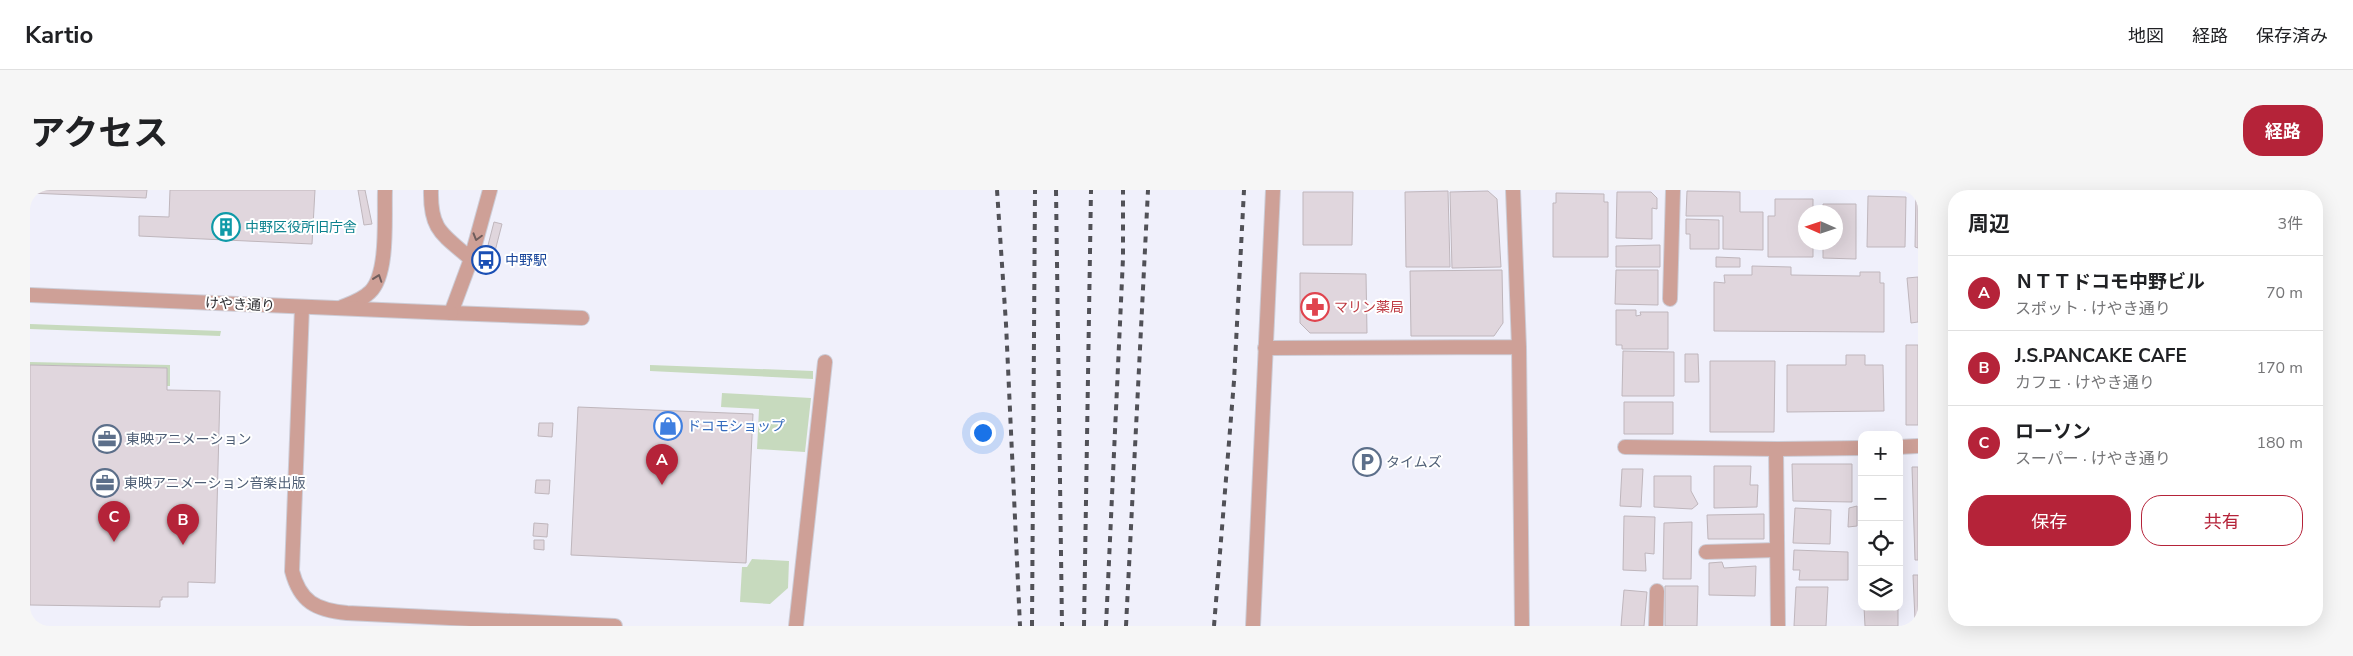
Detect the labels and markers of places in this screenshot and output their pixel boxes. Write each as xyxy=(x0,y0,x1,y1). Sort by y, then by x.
building icon: 中野区役所旧庁舎 xyxy=(211,212,241,242)
place label: 中野区役所旧庁舎 xyxy=(245,218,357,237)
bus stop icon: 中野駅 xyxy=(471,245,501,275)
place label: 中野駅 xyxy=(505,251,547,270)
pharmacy icon: マリン薬局 xyxy=(1300,292,1330,322)
place label: マリン薬局 xyxy=(1334,298,1404,317)
shop icon: ドコモショップ xyxy=(653,411,683,441)
place label: ドコモショップ xyxy=(687,417,785,436)
office icon: 東映アニメーション xyxy=(92,424,122,454)
place label: 東映アニメーション xyxy=(126,430,251,449)
pin: A xyxy=(646,444,678,485)
parking icon: タイムズ xyxy=(1352,447,1382,477)
place label: タイムズ xyxy=(1386,453,1442,472)
office icon: 東映アニメーション音楽出版 xyxy=(90,468,120,498)
place label: 東映アニメーション音楽出版 xyxy=(124,474,305,493)
pin: C xyxy=(98,501,130,542)
pin: B xyxy=(167,504,199,545)

